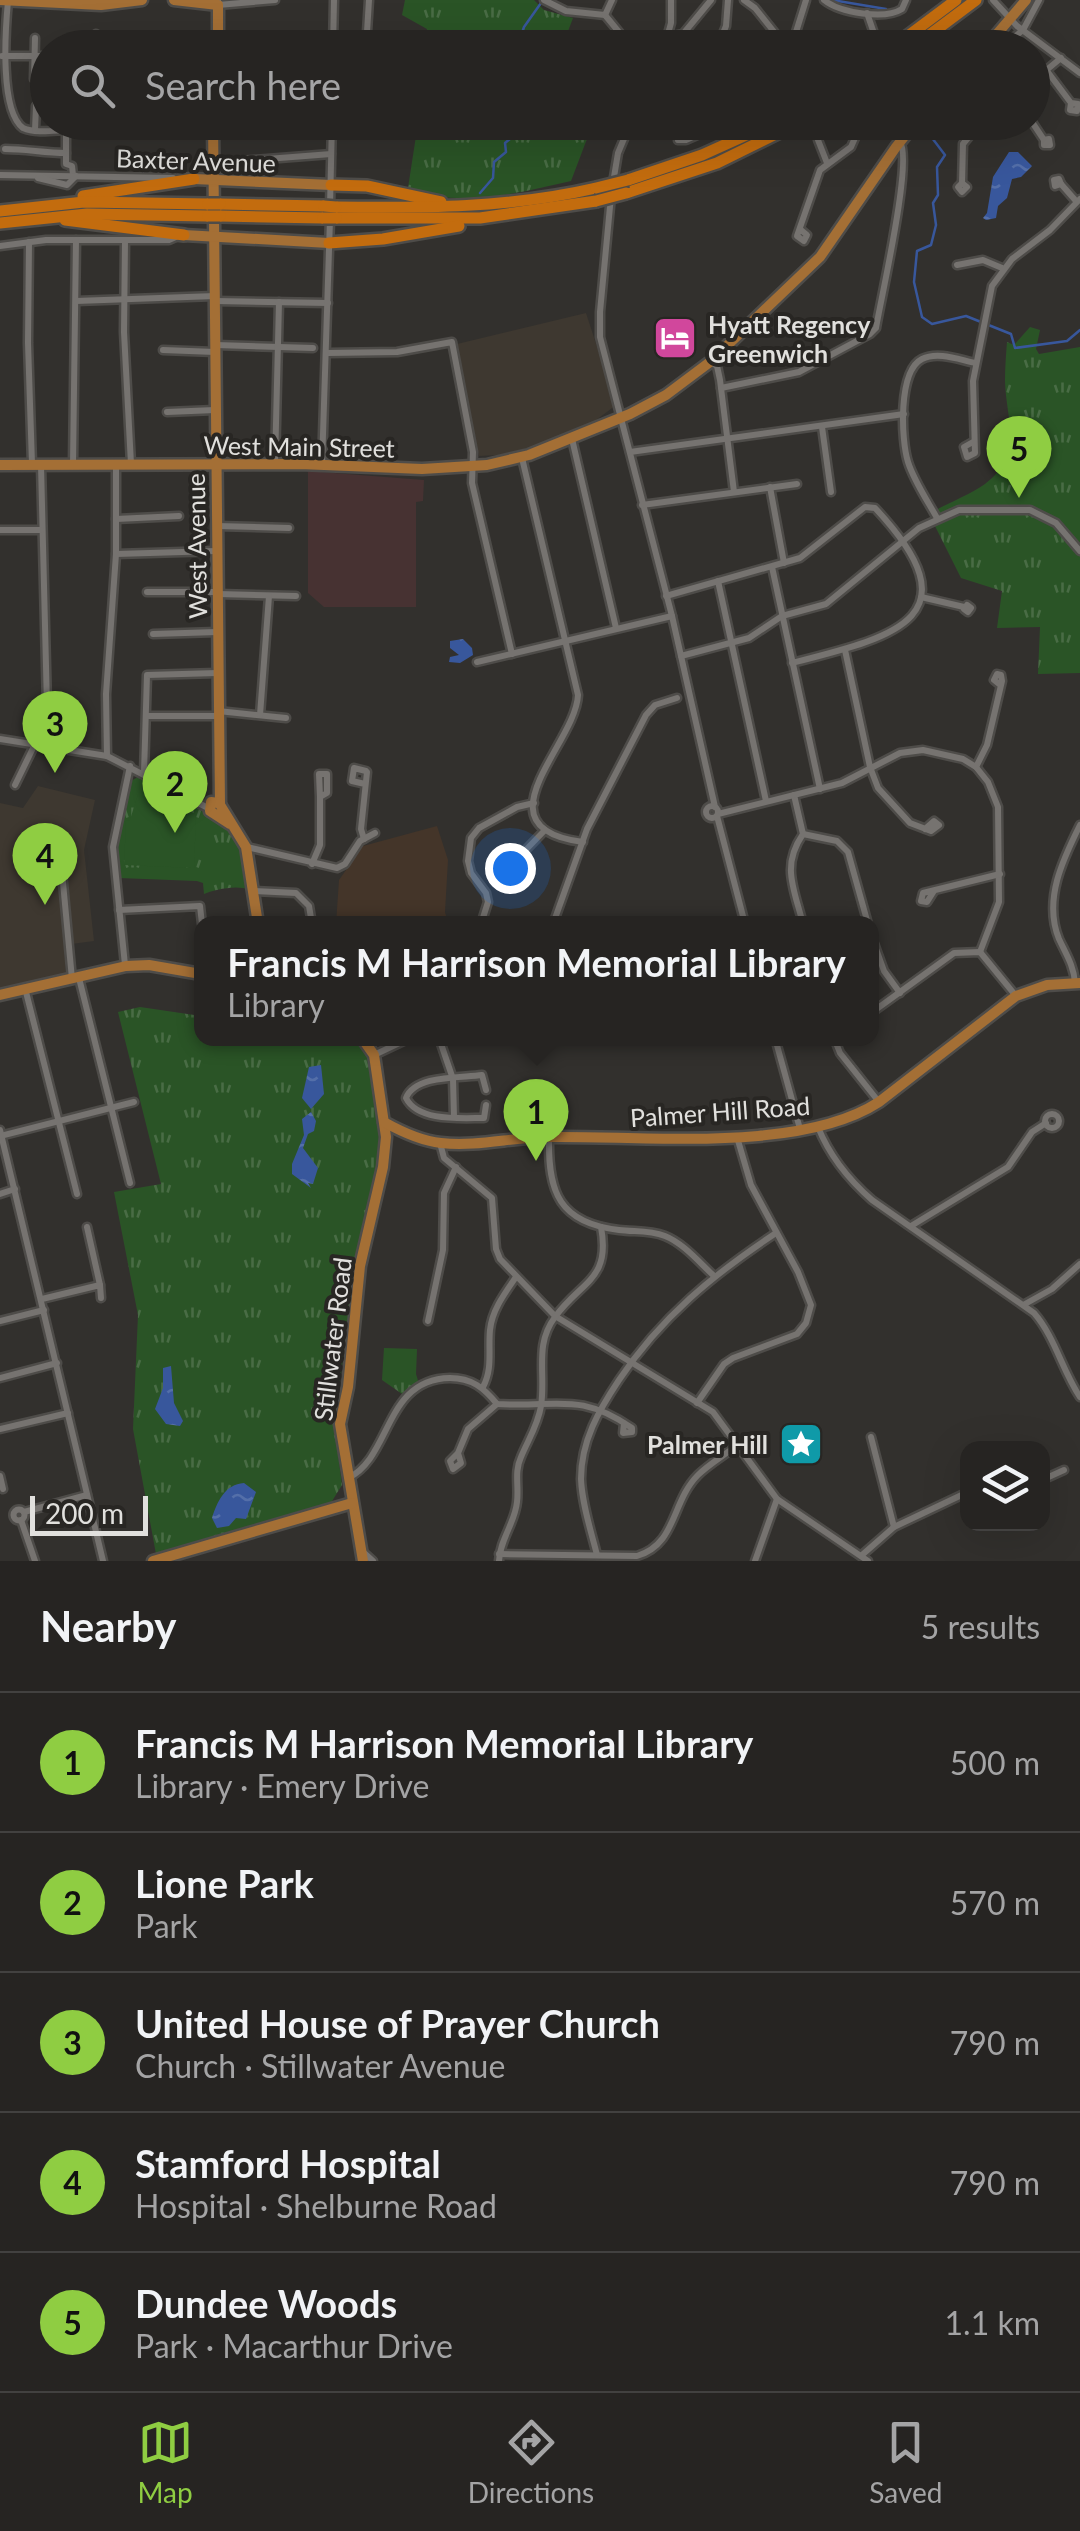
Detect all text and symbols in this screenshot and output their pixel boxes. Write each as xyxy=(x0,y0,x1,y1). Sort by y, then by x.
search box xyxy=(30,30,1050,140)
icon: search xyxy=(65,58,120,113)
text: Search here xyxy=(145,62,341,108)
street label: Baxter Avenue xyxy=(116,142,276,178)
place label: Hyatt Regency Greenwich xyxy=(708,309,871,368)
hotel icon: Hyatt Regency Greenwich xyxy=(652,315,698,361)
pin: 5 xyxy=(986,416,1052,498)
street label: West Main Street xyxy=(203,429,395,463)
street label: West Avenue xyxy=(180,473,212,619)
pin: 3 xyxy=(22,690,88,773)
pin: 2 xyxy=(142,750,208,833)
pin: 4 xyxy=(12,822,78,905)
your location xyxy=(485,843,536,894)
popup xyxy=(194,916,879,1046)
text: Francis M Harrison Memorial Library xyxy=(227,939,846,985)
text: Library xyxy=(227,985,325,1024)
pin: 1 xyxy=(504,1078,568,1161)
street label: Palmer Hill Road xyxy=(629,1090,811,1132)
street label: Stillwater Road xyxy=(307,1256,357,1422)
place icon: Palmer Hill xyxy=(778,1421,824,1467)
place label: Palmer Hill xyxy=(647,1429,768,1459)
map controls xyxy=(960,1441,1050,1531)
button: layers xyxy=(960,1441,1050,1531)
scale bar xyxy=(30,1491,148,1536)
text: 200 m xyxy=(45,1496,124,1530)
text: Nearby xyxy=(40,1601,177,1651)
text: 5 results xyxy=(921,1607,1040,1646)
text: Francis M Harrison Memorial Library xyxy=(135,1720,753,1766)
text: 1 xyxy=(63,1743,82,1782)
text: 500 m xyxy=(950,1743,1040,1782)
text: Library · Emery Drive xyxy=(135,1766,429,1805)
text: Lione Park xyxy=(135,1860,314,1906)
text: 2 xyxy=(63,1883,82,1922)
text: 570 m xyxy=(950,1883,1040,1922)
text: Park xyxy=(135,1906,198,1945)
text: United House of Prayer Church xyxy=(135,2000,660,2046)
text: 3 xyxy=(63,2023,82,2062)
text: 790 m xyxy=(950,2023,1040,2062)
text: Church · Stillwater Avenue xyxy=(135,2046,505,2085)
text: Stamford Hospital xyxy=(135,2140,441,2186)
text: 4 xyxy=(63,2163,82,2202)
text: 790 m xyxy=(950,2163,1040,2202)
text: Hospital · Shelburne Road xyxy=(135,2186,497,2225)
text: Dundee Woods xyxy=(135,2280,397,2326)
text: 5 xyxy=(63,2303,82,2342)
text: 1.1 km xyxy=(945,2303,1040,2342)
text: Park · Macarthur Drive xyxy=(135,2326,453,2365)
tab: Map xyxy=(138,2415,193,2509)
tab: Directions xyxy=(468,2415,594,2509)
tab: Saved xyxy=(869,2415,942,2509)

